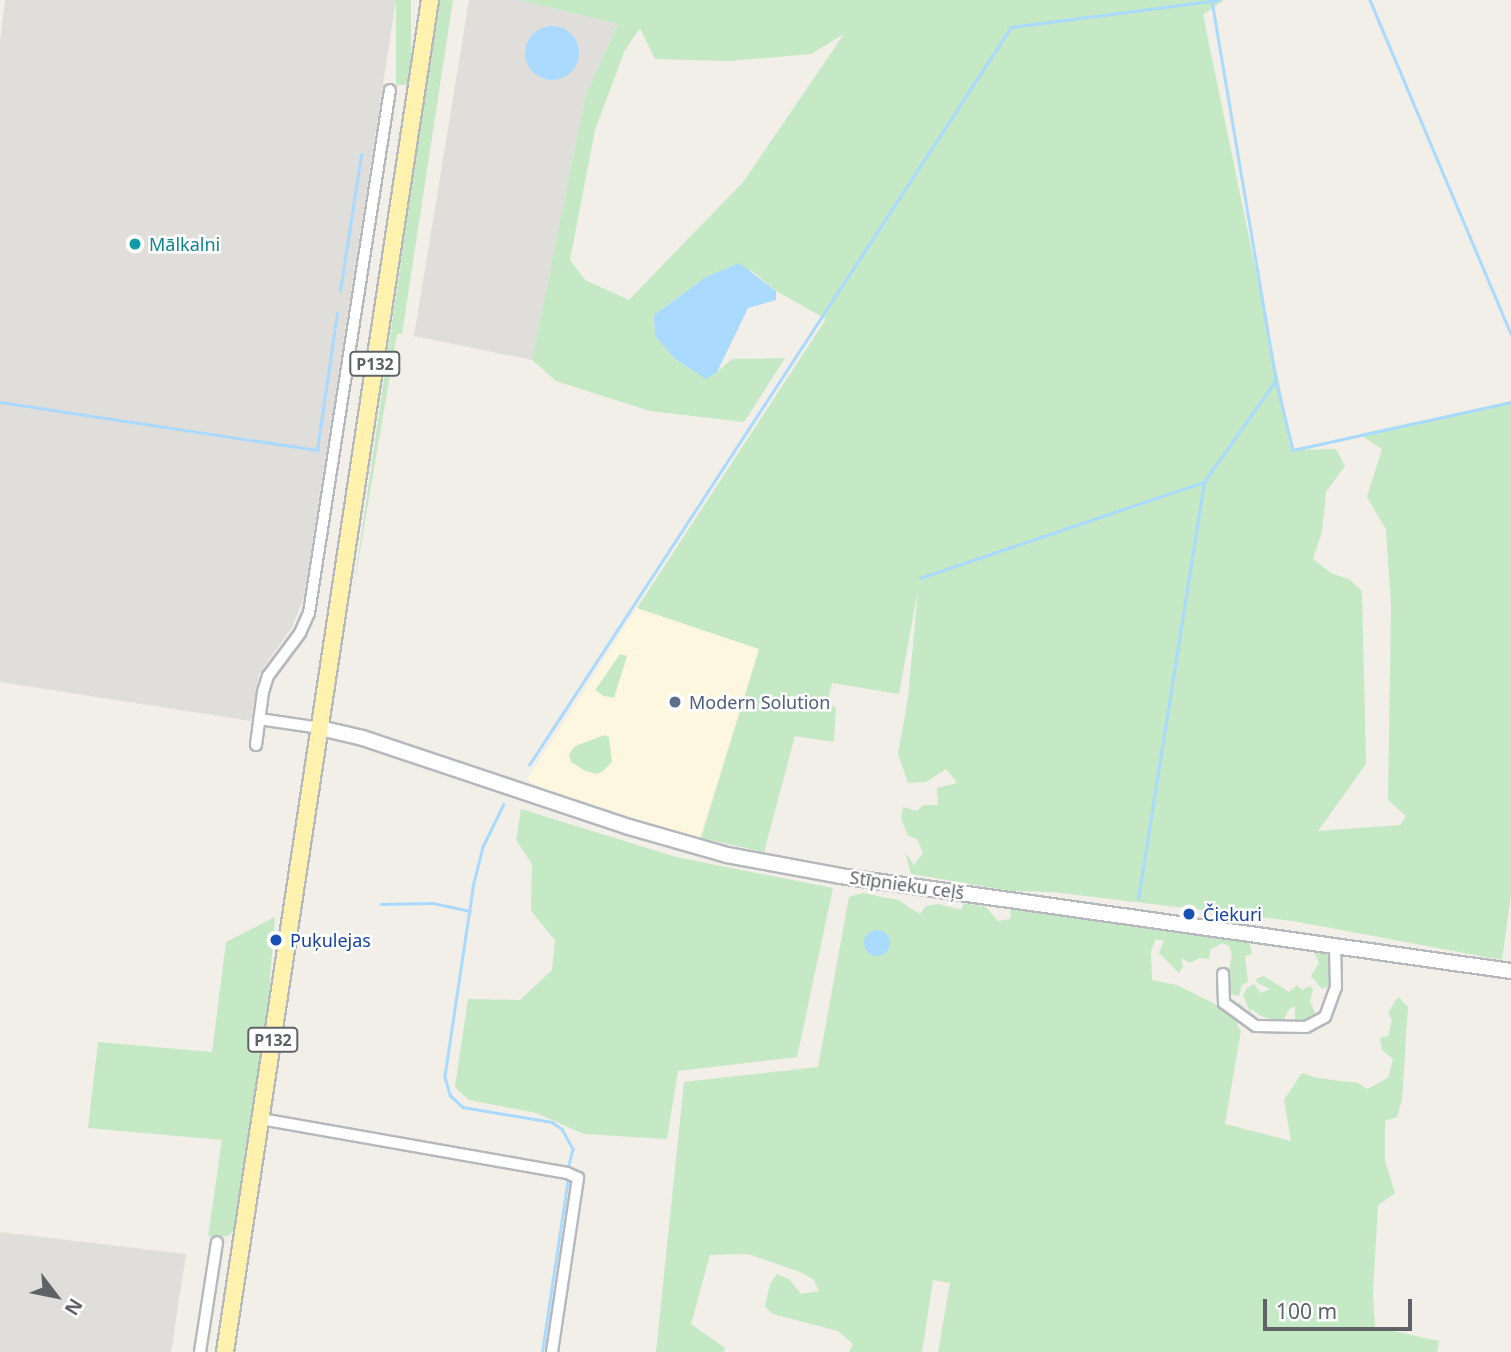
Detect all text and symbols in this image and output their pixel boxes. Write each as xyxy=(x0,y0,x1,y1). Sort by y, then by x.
place label: Mālkalni xyxy=(149,233,220,255)
marker: Mālkalni xyxy=(127,236,143,252)
road number: P132 xyxy=(349,352,401,376)
place label: Modern Solution xyxy=(689,691,830,713)
marker: Modern Solution xyxy=(667,694,683,710)
street label: Stīpnieku ceļš xyxy=(848,866,966,904)
place label: Čiekuri xyxy=(1203,903,1262,925)
marker: Čiekuri xyxy=(1181,906,1197,922)
place label: Puķulejas xyxy=(290,929,371,951)
marker: Puķulejas xyxy=(268,932,284,948)
road number: P132 xyxy=(247,1028,299,1052)
north arrow xyxy=(21,1261,91,1331)
scale bar xyxy=(1266,1286,1415,1330)
text: N xyxy=(59,1294,89,1321)
text: 100 m xyxy=(1276,1297,1337,1325)

